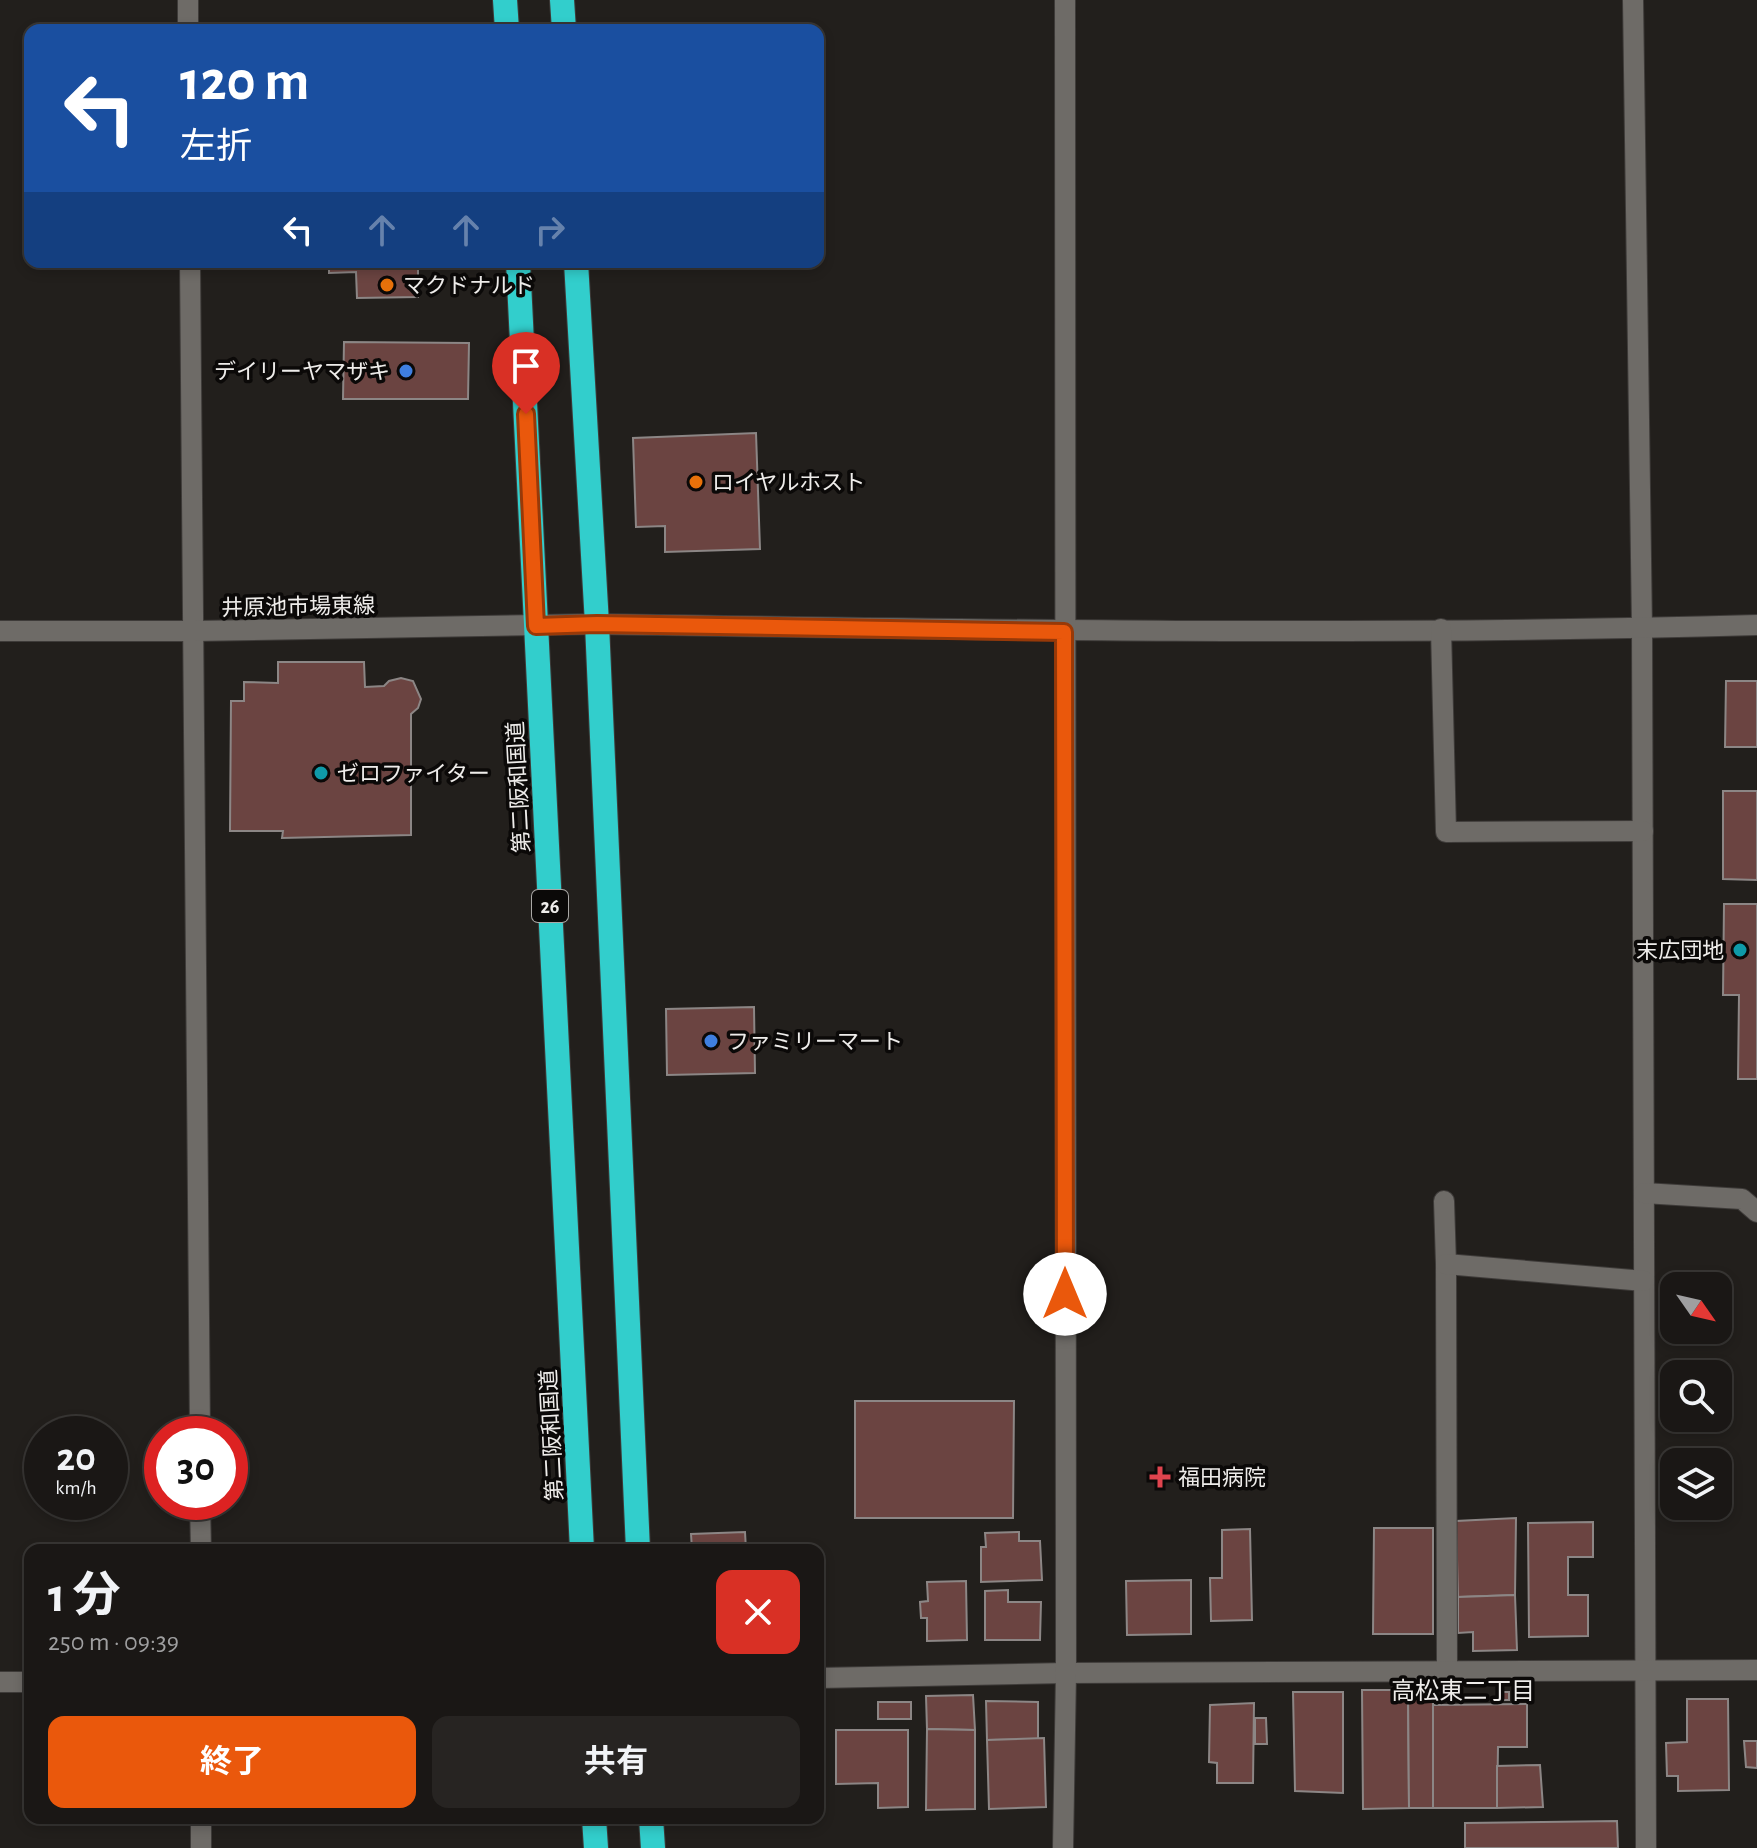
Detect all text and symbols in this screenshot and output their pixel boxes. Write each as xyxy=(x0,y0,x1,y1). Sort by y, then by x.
text: 120 m xyxy=(180,54,309,110)
icon: left xyxy=(48,56,152,160)
text: 左折 xyxy=(180,129,252,165)
icon: left xyxy=(276,208,320,252)
icon: ahead xyxy=(360,208,404,252)
icon: ahead xyxy=(444,208,488,252)
icon: right xyxy=(528,208,572,252)
place label: マクドナルド xyxy=(403,275,535,297)
marker: マクドナルド xyxy=(378,276,396,294)
pin xyxy=(492,332,560,414)
icon: arrive xyxy=(504,344,548,388)
place label: デイリーヤマザキ xyxy=(214,360,390,383)
marker: デイリーヤマザキ xyxy=(397,362,415,380)
place label: ロイヤルホスト xyxy=(712,472,865,494)
marker: ロイヤルホスト xyxy=(687,473,705,491)
street label: 井原池市場東線 xyxy=(221,594,375,619)
street label: 第二阪和国道 xyxy=(504,720,533,853)
place label: ゼロファイター xyxy=(337,762,490,785)
marker: ゼロファイター xyxy=(312,764,330,782)
road number: 26 xyxy=(532,890,568,922)
place label: 末広団地 xyxy=(1636,939,1724,962)
marker: 末広団地 xyxy=(1731,941,1749,959)
place label: ファミリーマート xyxy=(727,1031,903,1053)
marker: ファミリーマート xyxy=(702,1032,720,1050)
position arrow xyxy=(1023,1252,1107,1336)
north arrow xyxy=(1660,1272,1732,1344)
map controls xyxy=(1660,1272,1732,1520)
button: search xyxy=(1660,1360,1732,1432)
street label: 第二阪和国道 xyxy=(537,1368,566,1501)
speed limit sign: 30 xyxy=(144,1416,248,1520)
text: 20 xyxy=(56,1438,96,1478)
button: layers xyxy=(1660,1448,1732,1520)
marker: 福田病院 xyxy=(1149,1466,1171,1488)
place label: 福田病院 xyxy=(1178,1466,1266,1489)
text: km/h xyxy=(55,1478,97,1498)
button: close xyxy=(716,1570,800,1654)
text: 1 分 xyxy=(48,1573,121,1621)
text: 250 m · 09:39 xyxy=(48,1629,179,1655)
district label: 高松東二丁目 xyxy=(1391,1678,1535,1704)
button: 終了 xyxy=(48,1716,416,1808)
button: 共有 xyxy=(432,1716,800,1808)

